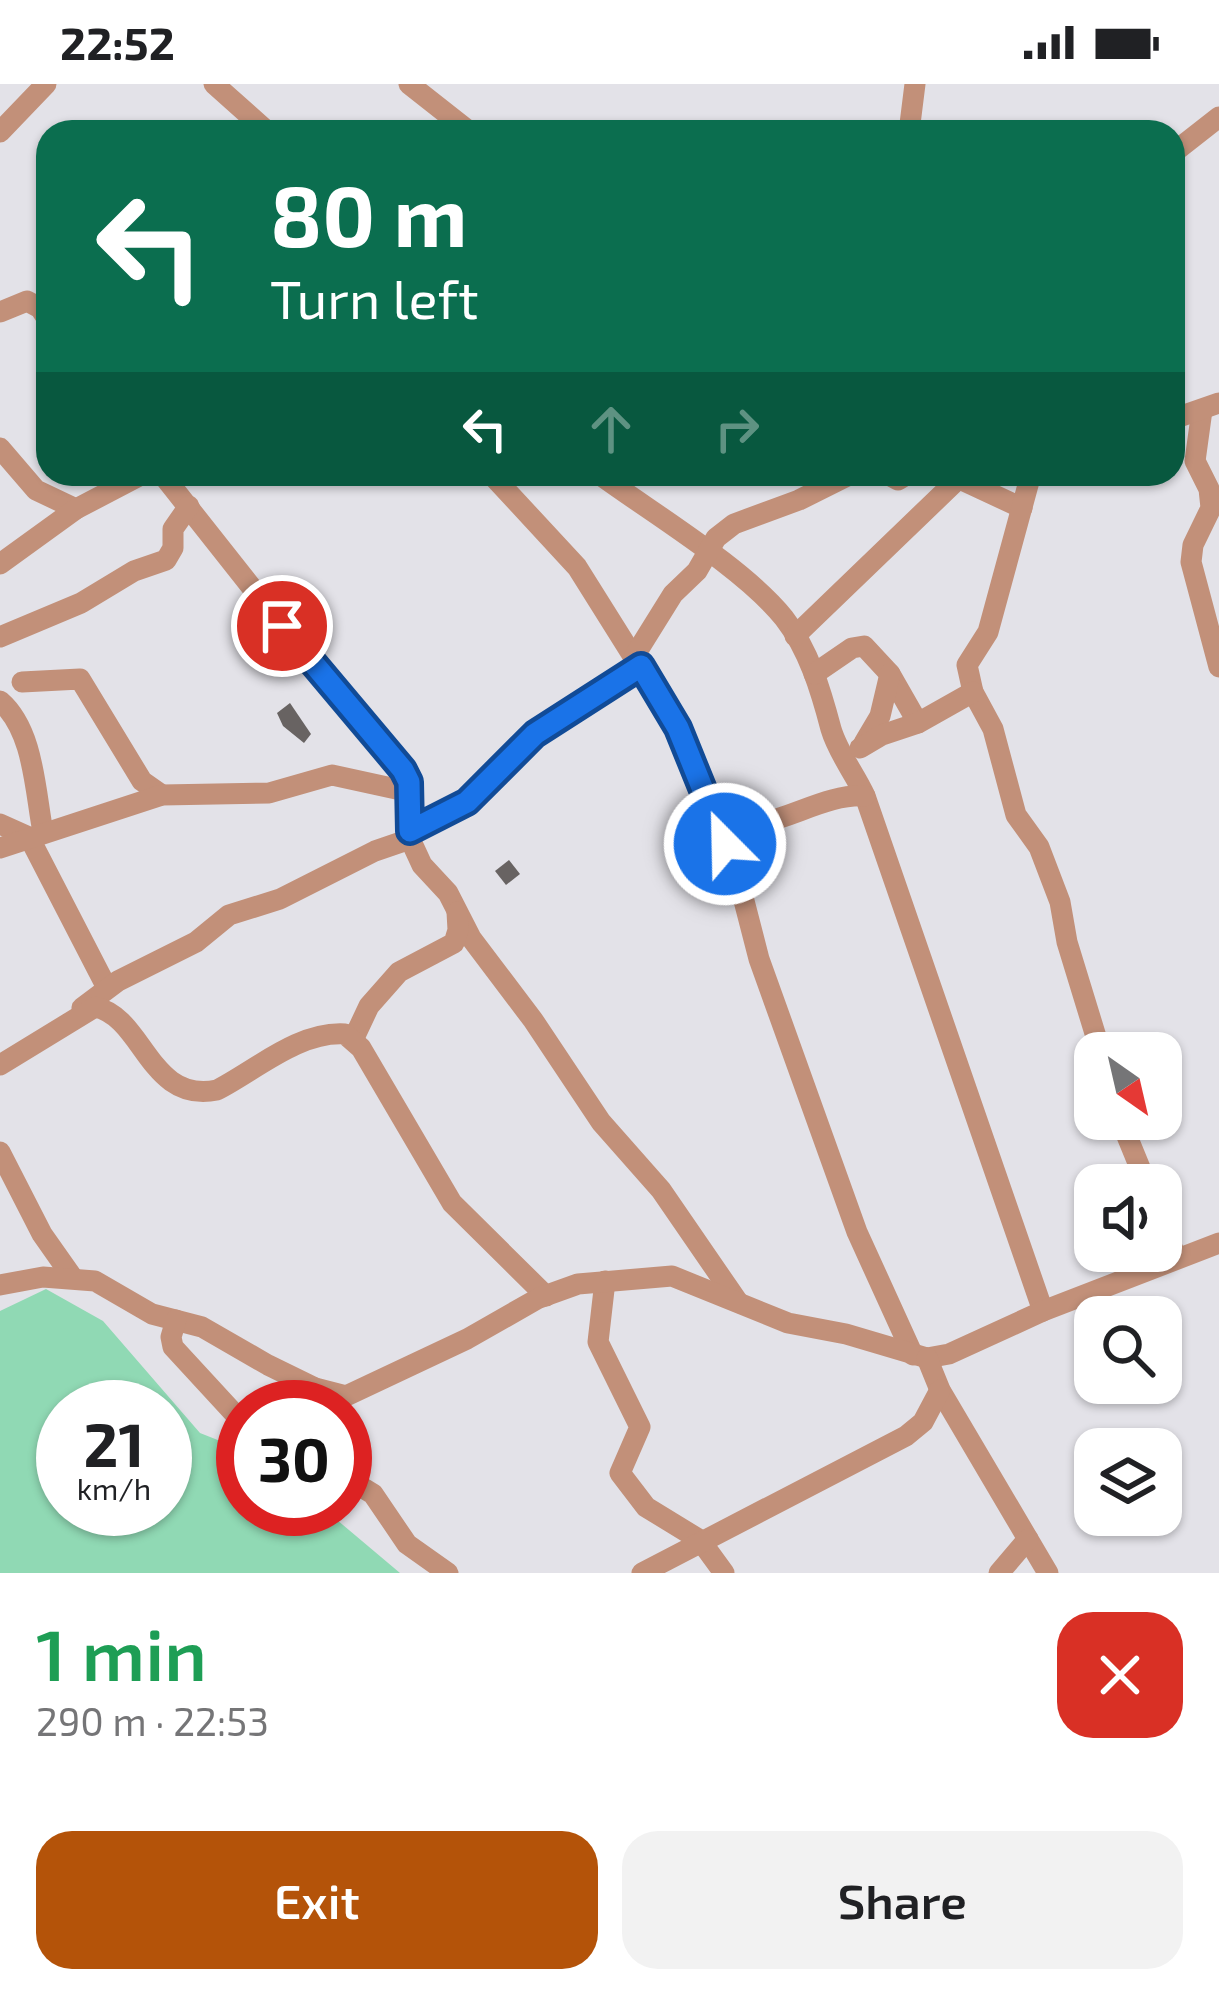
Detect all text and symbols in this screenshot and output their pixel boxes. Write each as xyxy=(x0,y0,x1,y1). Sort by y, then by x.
text: 22:52 xyxy=(60,15,175,69)
text: 80 m xyxy=(270,163,467,264)
icon: left xyxy=(72,168,228,324)
text: Turn left xyxy=(270,265,479,330)
icon: left xyxy=(452,396,518,462)
icon: ahead xyxy=(578,396,644,462)
icon: right xyxy=(704,396,770,462)
pin xyxy=(231,575,333,677)
icon: arrive xyxy=(249,593,315,659)
position arrow xyxy=(662,781,788,907)
north arrow xyxy=(1074,1032,1182,1140)
map controls xyxy=(1074,1032,1182,1536)
button: sound xyxy=(1074,1164,1182,1272)
button: search xyxy=(1074,1296,1182,1404)
speed limit sign: 30 xyxy=(216,1380,372,1536)
text: 21 xyxy=(84,1407,144,1479)
button: layers xyxy=(1074,1428,1182,1536)
text: km/h xyxy=(77,1470,151,1506)
text: 1 min xyxy=(36,1609,207,1695)
button: close xyxy=(1057,1612,1183,1738)
text: 290 m · 22:53 xyxy=(36,1697,269,1744)
button: Exit xyxy=(36,1831,598,1969)
button: Share xyxy=(622,1831,1183,1969)

